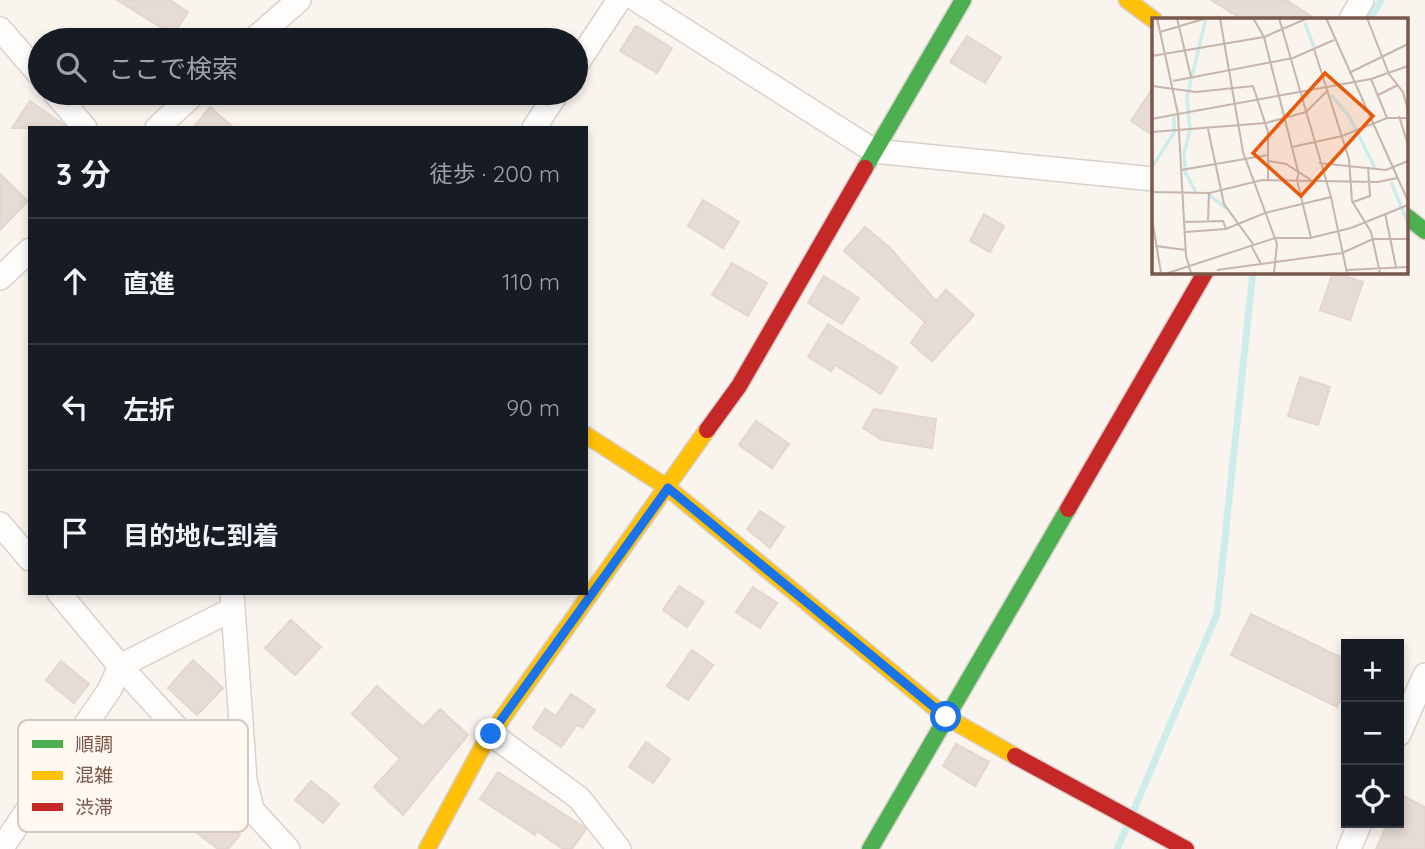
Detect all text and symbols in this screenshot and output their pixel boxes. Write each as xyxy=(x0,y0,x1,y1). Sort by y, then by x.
inset map xyxy=(1152,18,1408,273)
search box xyxy=(28,28,588,105)
icon: search xyxy=(52,48,90,86)
text: ここで検索 xyxy=(108,52,238,85)
text: 3 分 xyxy=(56,155,111,193)
text: 徒歩 · 200 m xyxy=(430,159,560,188)
icon: ahead xyxy=(56,262,94,300)
text: 直進 xyxy=(123,267,175,300)
text: 110 m xyxy=(502,267,560,296)
icon: left xyxy=(56,388,94,426)
text: 左折 xyxy=(123,393,175,426)
text: 90 m xyxy=(506,393,560,422)
icon: arrive xyxy=(56,514,94,552)
text: 目的地に到着 xyxy=(123,519,279,552)
map controls xyxy=(1341,639,1404,828)
button: + xyxy=(1341,639,1404,702)
route start xyxy=(930,701,961,732)
button: − xyxy=(1341,702,1404,765)
route end xyxy=(475,718,506,749)
legend xyxy=(18,720,248,832)
text: 順調 xyxy=(75,732,113,756)
text: 混雑 xyxy=(75,763,113,787)
button: locate xyxy=(1341,765,1404,828)
text: 渋滞 xyxy=(75,795,113,819)

